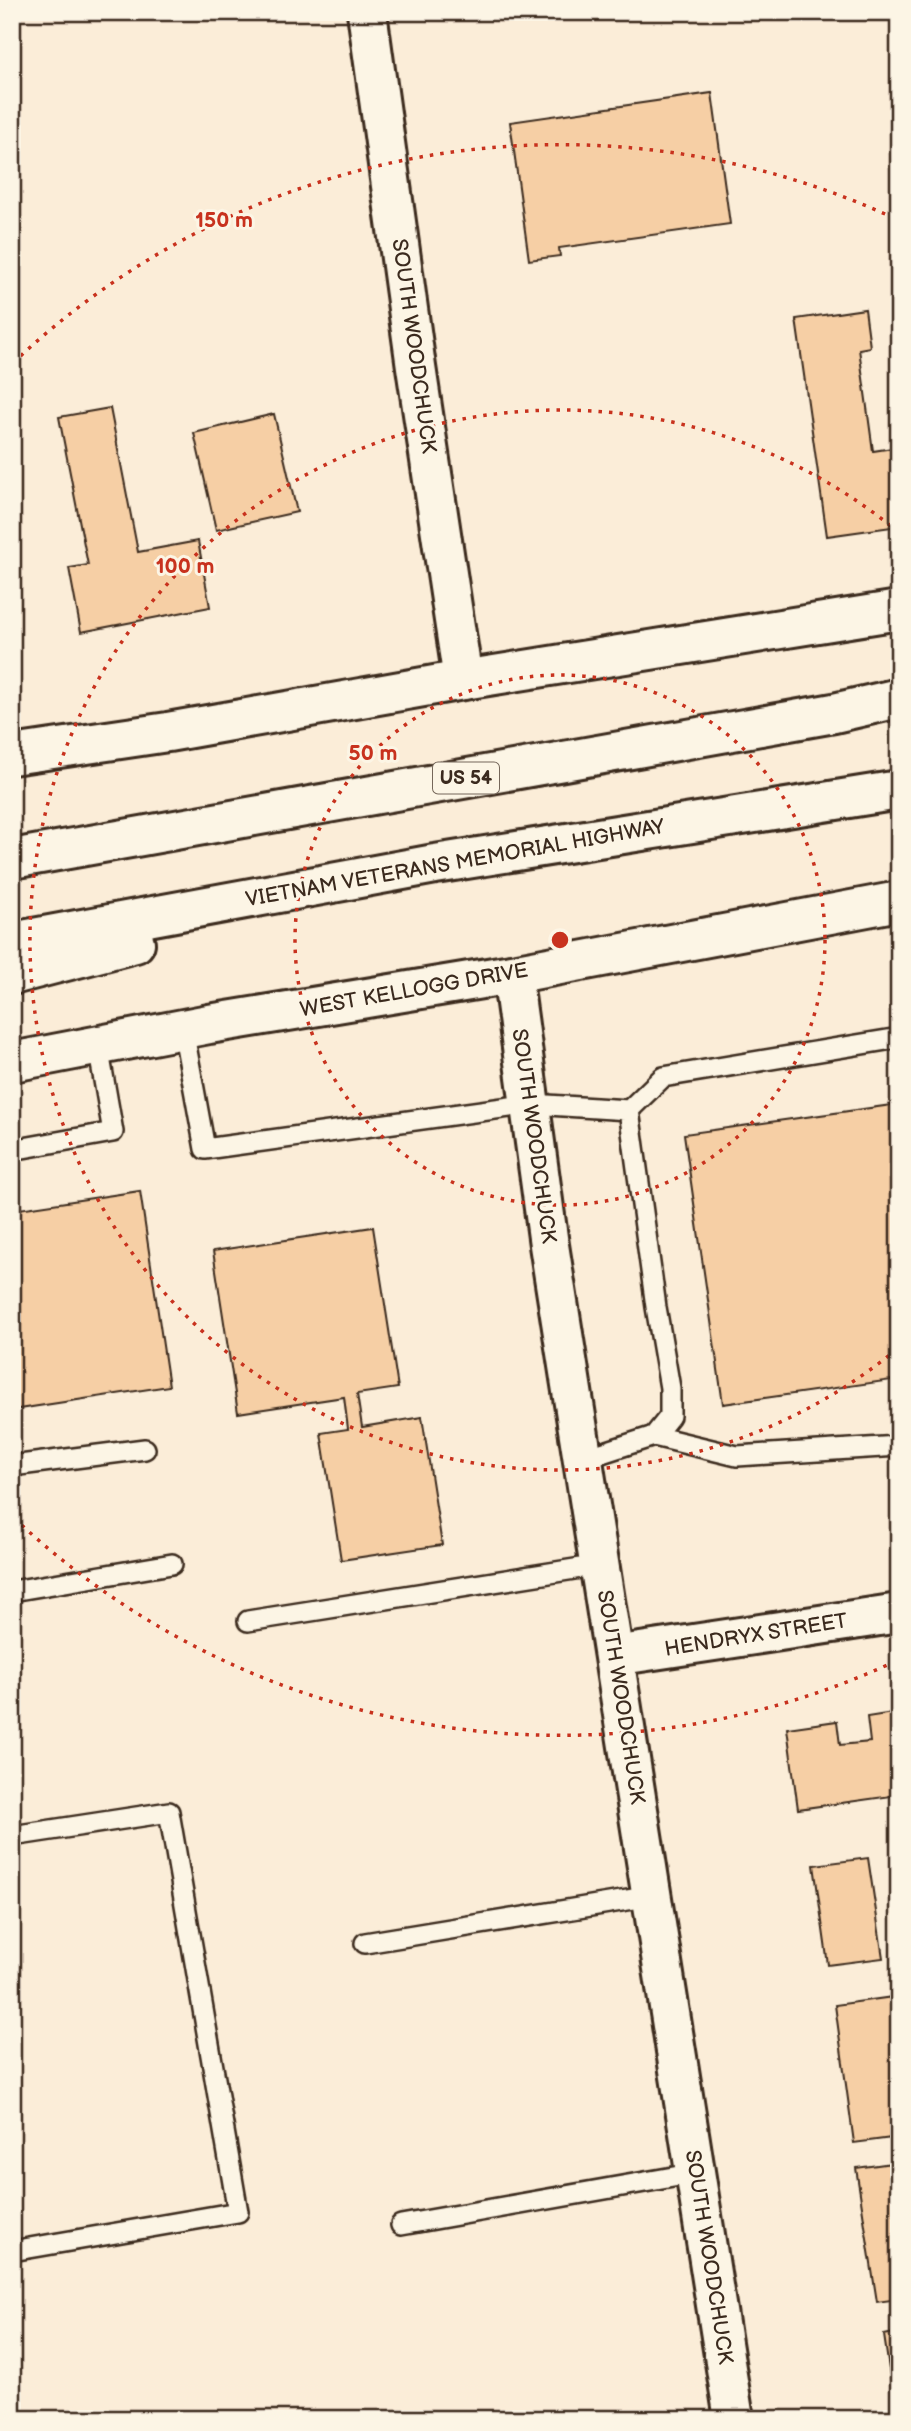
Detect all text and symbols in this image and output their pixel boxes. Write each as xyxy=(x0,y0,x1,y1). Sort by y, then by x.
text: 150 m xyxy=(195,208,253,233)
street label: SOUTH WOODCHUCK xyxy=(387,237,441,455)
text: 100 m xyxy=(156,554,214,579)
text: 50 m xyxy=(349,741,397,766)
road number: US 54 xyxy=(433,762,499,793)
street label: VIETNAM VETERANS MEMORIAL HIGHWAY xyxy=(244,814,667,912)
centre of rings xyxy=(548,928,572,952)
street label: WEST KELLOGG DRIVE xyxy=(298,958,530,1022)
street label: SOUTH WOODCHUCK xyxy=(507,1027,561,1245)
street label: SOUTH WOODCHUCK xyxy=(592,1588,650,1806)
street label: HENDRYX STREET xyxy=(663,1608,850,1662)
street label: SOUTH WOODCHUCK xyxy=(680,2148,738,2366)

